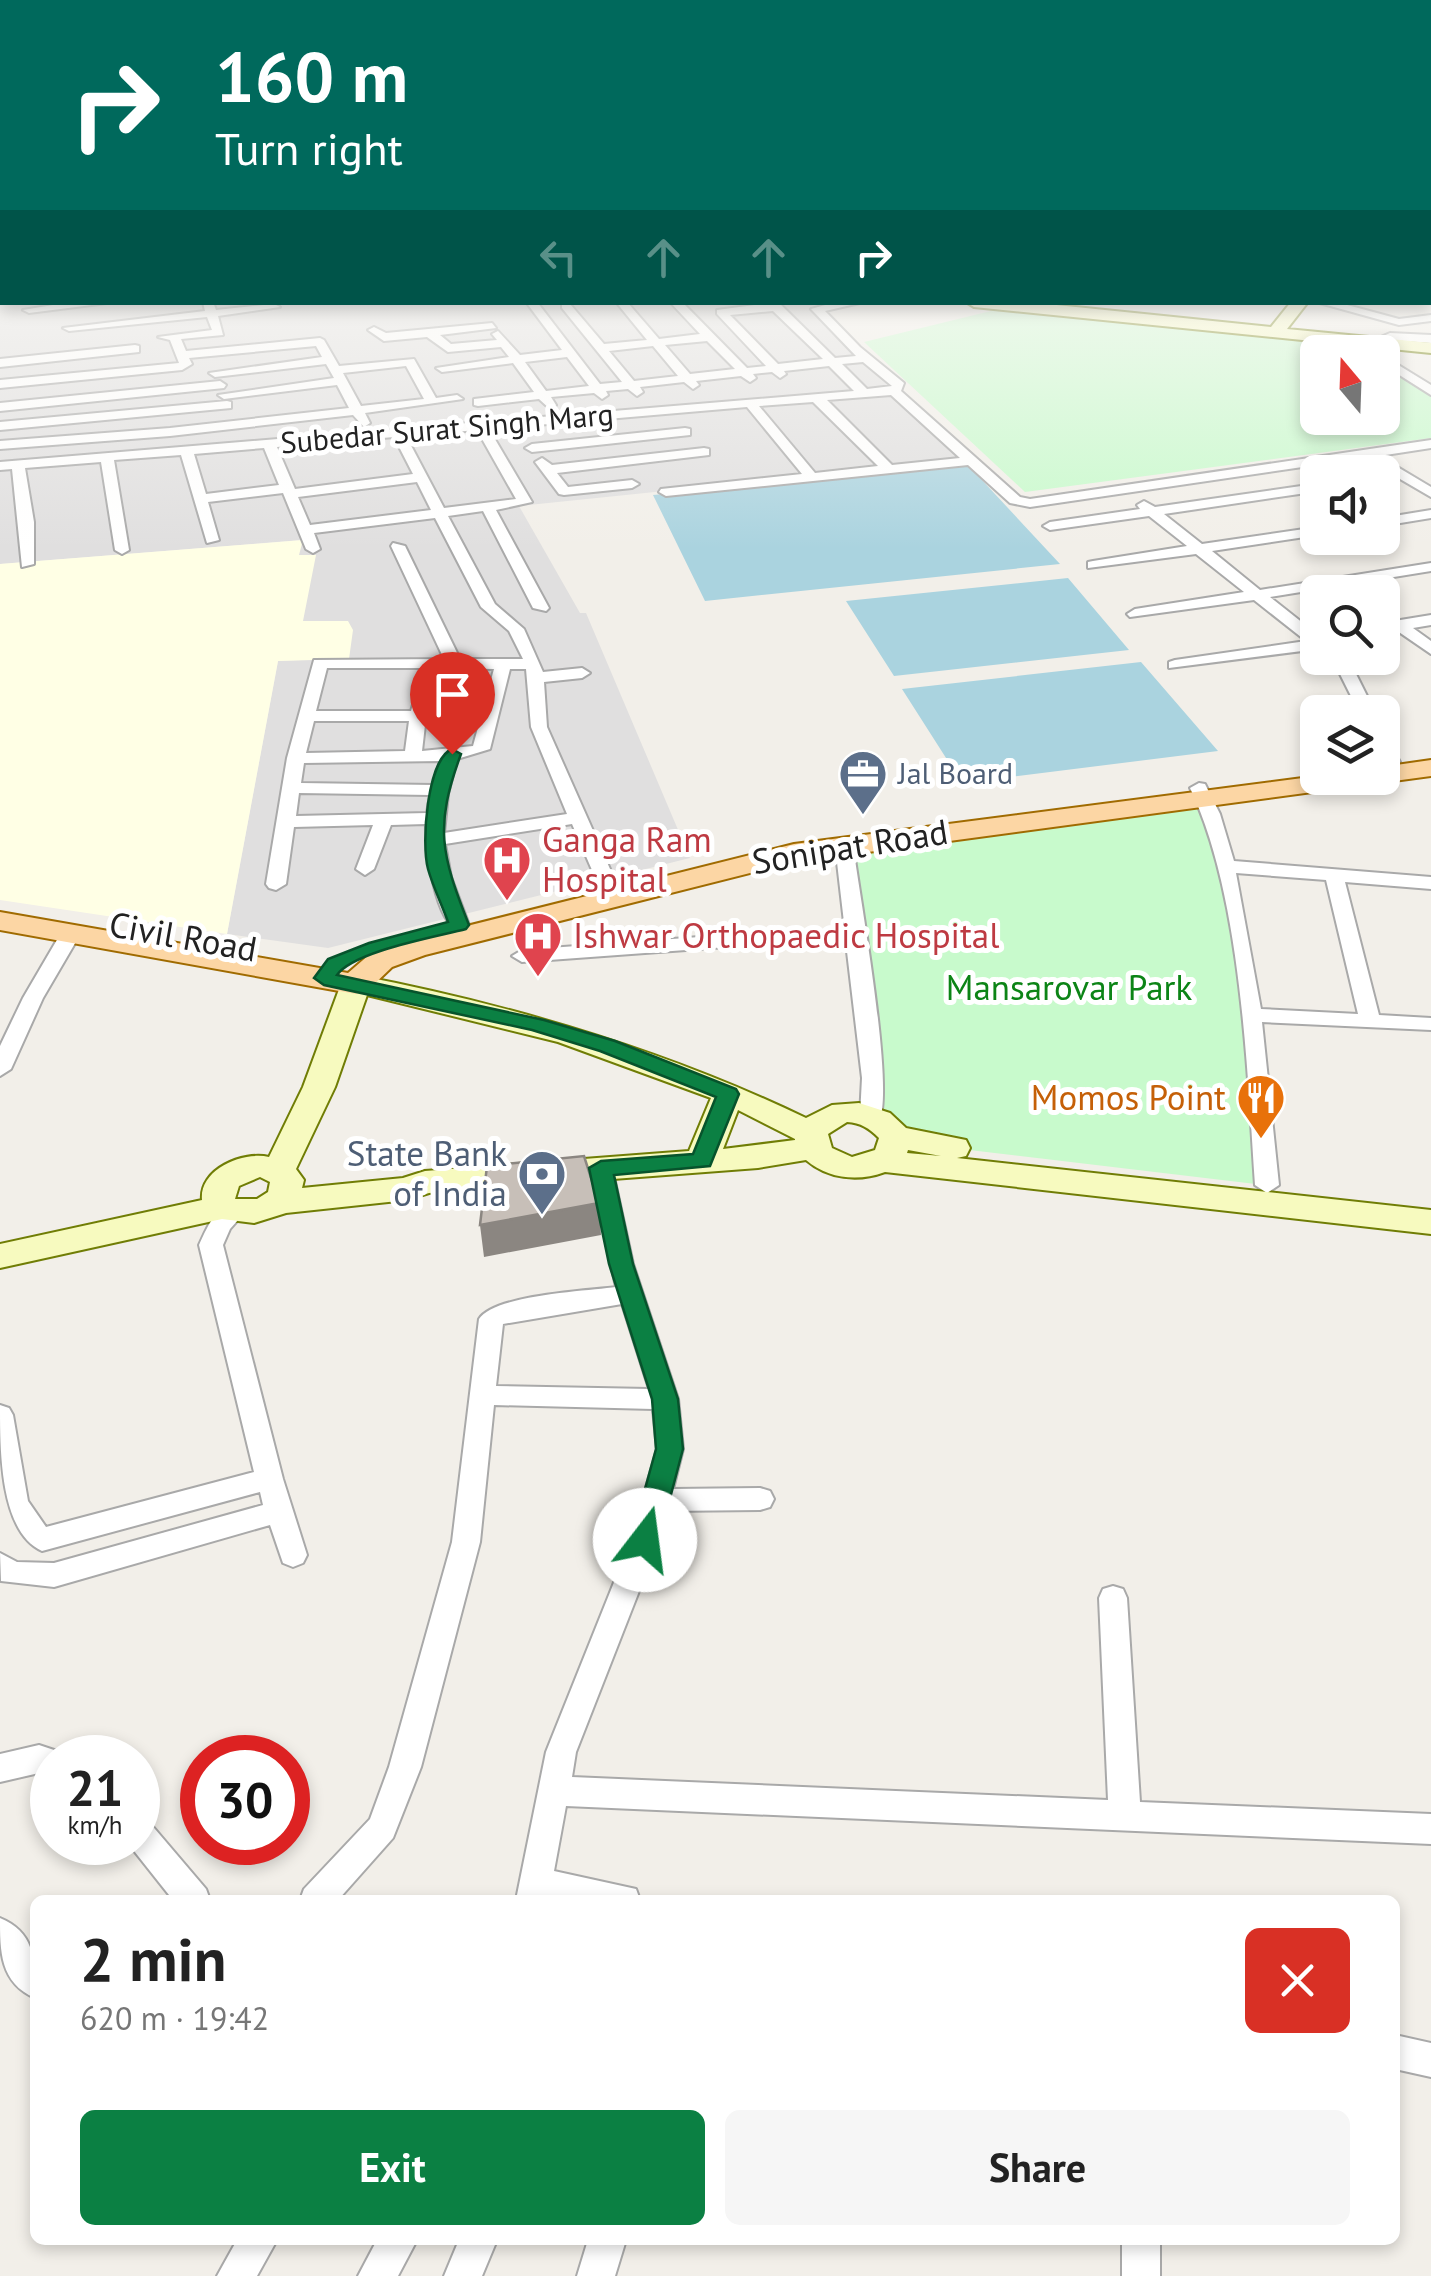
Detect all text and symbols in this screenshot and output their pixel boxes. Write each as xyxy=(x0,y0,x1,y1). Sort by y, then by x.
text: 160 m xyxy=(215,31,408,121)
icon: right xyxy=(50,40,180,170)
text: Turn right xyxy=(215,119,403,177)
icon: left xyxy=(531,230,586,285)
icon: ahead xyxy=(636,230,691,285)
icon: ahead xyxy=(741,230,796,285)
icon: right xyxy=(846,230,901,285)
north arrow xyxy=(1300,335,1400,435)
map controls xyxy=(1300,335,1400,795)
street label: Subedar Surat Singh Marg xyxy=(279,394,615,461)
button: sound xyxy=(1300,455,1400,555)
button: search xyxy=(1300,575,1400,675)
pin xyxy=(410,652,495,755)
icon: arrive xyxy=(425,667,480,722)
button: layers xyxy=(1300,695,1400,795)
office icon: Jal Board xyxy=(837,748,889,816)
place label: Jal Board xyxy=(896,753,1013,792)
street label: Sonipat Road xyxy=(749,808,951,884)
place label: Ganga Ram Hospital xyxy=(542,816,712,902)
hospital icon: Ganga Ram Hospital xyxy=(481,834,533,902)
street label: Civil Road xyxy=(106,900,261,972)
hospital icon: Ishwar Orthopaedic Hospital xyxy=(512,910,564,978)
place label: Ishwar Orthopaedic Hospital xyxy=(573,912,999,958)
park label: Mansarovar Park xyxy=(946,964,1192,1010)
restaurant icon: Momos Point xyxy=(1235,1072,1287,1140)
place label: Momos Point xyxy=(1031,1074,1226,1120)
place label: State Bank of India xyxy=(347,1130,507,1216)
bank icon: State Bank of India xyxy=(516,1148,568,1216)
position arrow xyxy=(593,1488,697,1592)
speed limit sign: 30 xyxy=(180,1735,310,1865)
text: 21 xyxy=(67,1755,123,1820)
text: km/h xyxy=(68,1809,122,1841)
text: 2 min xyxy=(80,1920,226,1998)
button: close xyxy=(1245,1928,1350,2033)
text: 620 m · 19:42 xyxy=(80,1997,269,2039)
button: Exit xyxy=(80,2110,705,2225)
button: Share xyxy=(725,2110,1350,2225)

